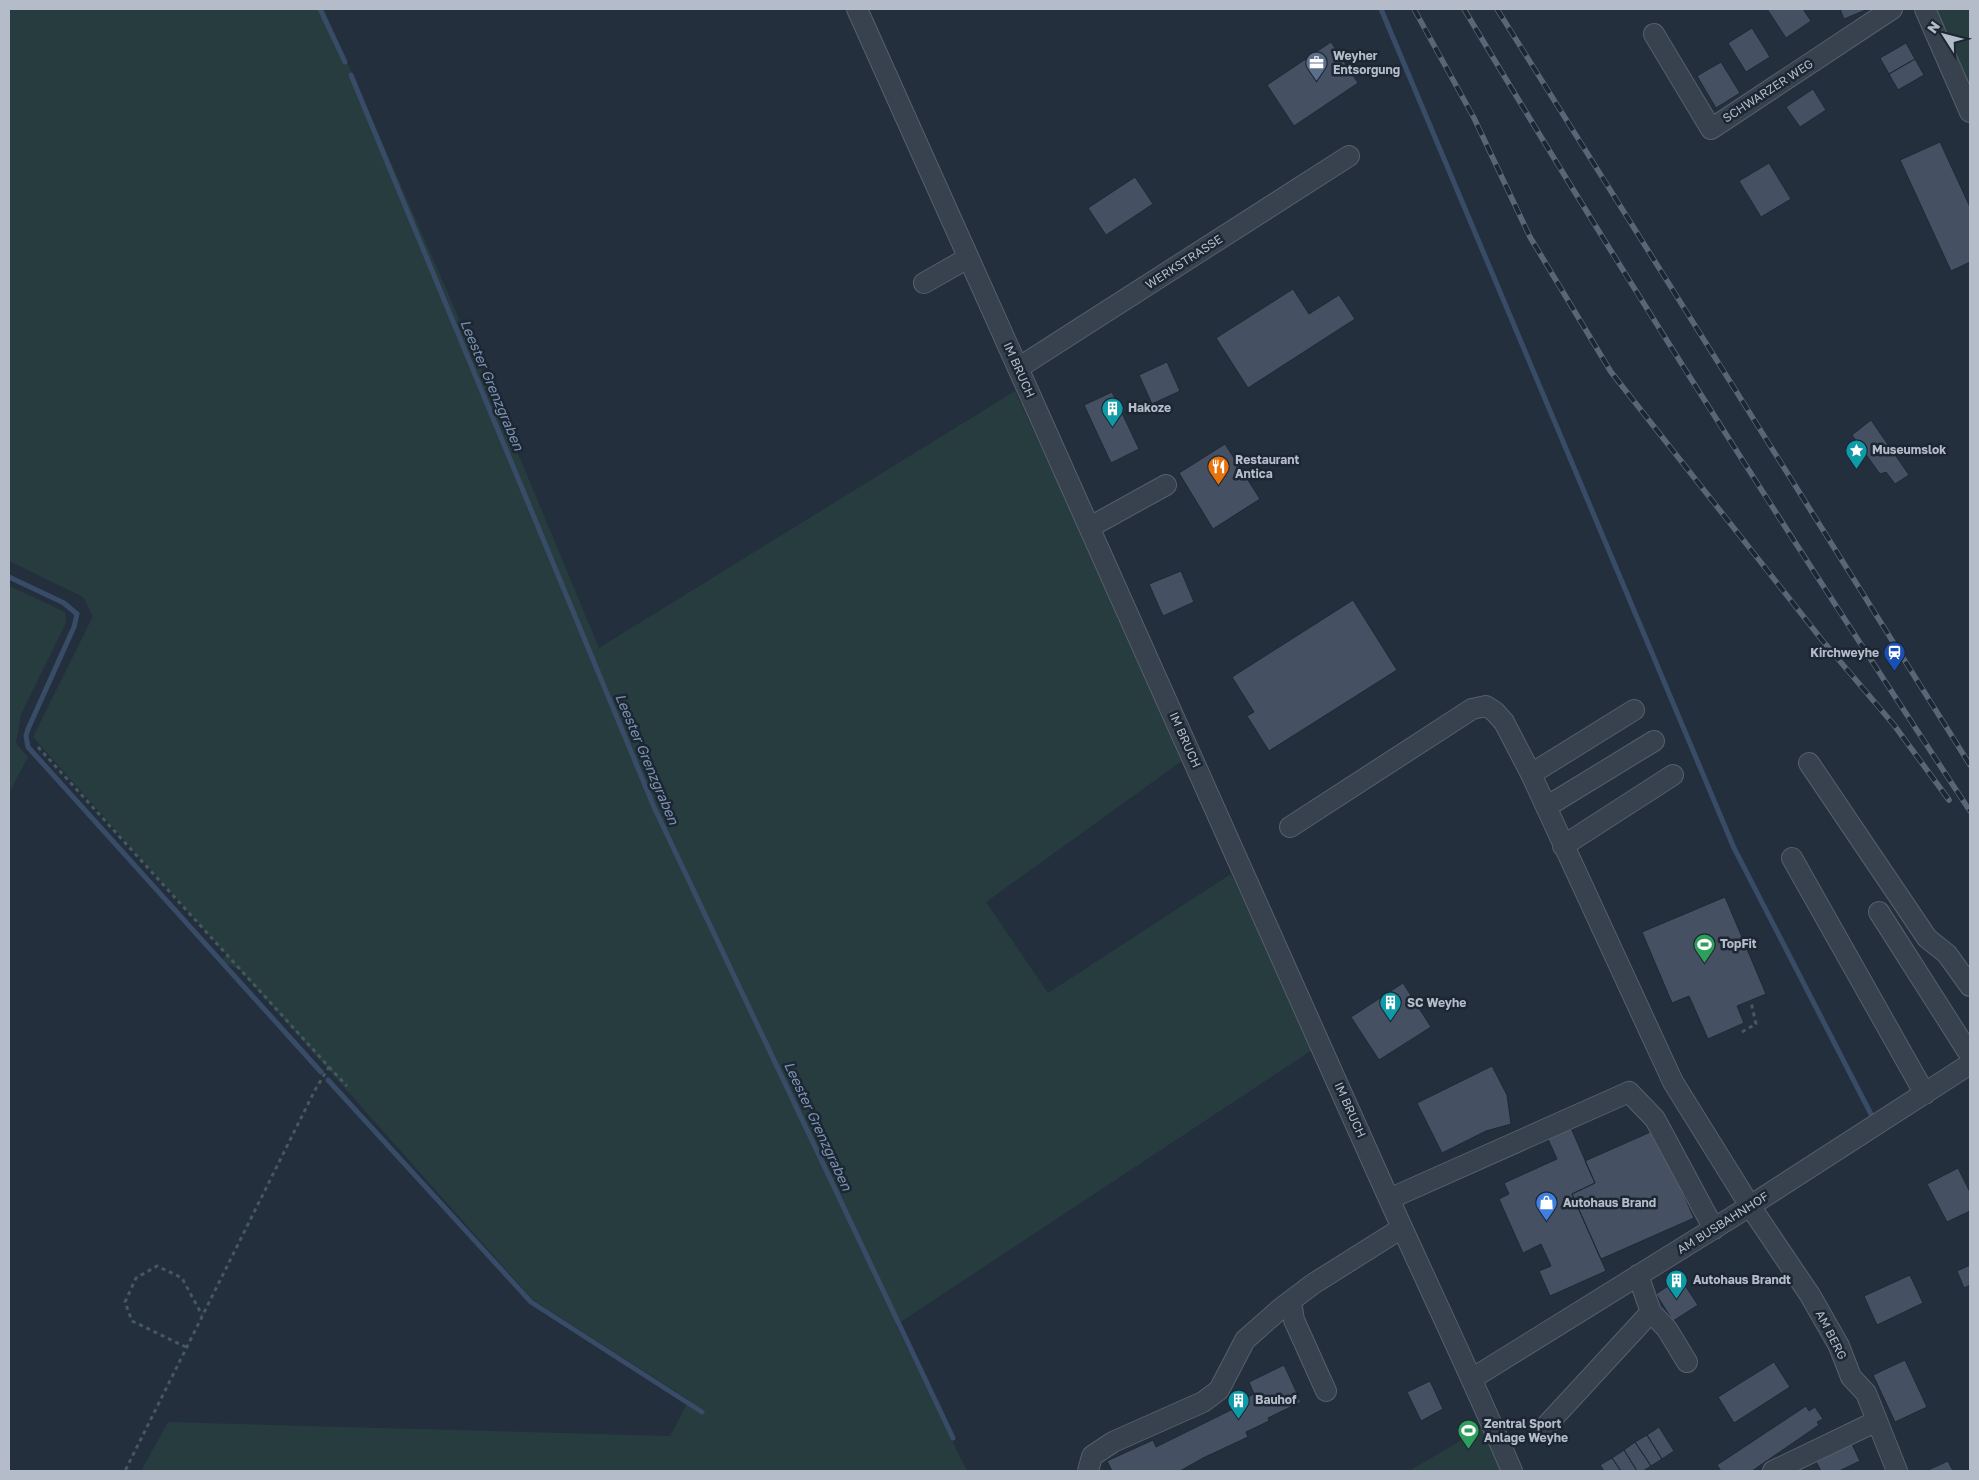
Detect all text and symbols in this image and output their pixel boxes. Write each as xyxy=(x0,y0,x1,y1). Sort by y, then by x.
north arrow xyxy=(1919,10,1969,60)
text: N xyxy=(1923,18,1943,36)
place label: Weyher Entsorgung xyxy=(1333,48,1400,77)
office icon: Weyher Entsorgung xyxy=(1305,51,1329,82)
street label: SCHWARZER WEG xyxy=(1720,56,1816,125)
street label: WERKSTRASSE xyxy=(1142,231,1225,292)
water label: Leester Grenzgraben xyxy=(457,317,528,454)
street label: IM BRUCH xyxy=(1001,340,1038,400)
building icon: Hakoze xyxy=(1100,396,1124,427)
place label: Hakoze xyxy=(1128,400,1171,415)
place icon: Museumslok xyxy=(1844,438,1868,469)
place label: Museumslok xyxy=(1872,442,1946,457)
place label: Restaurant Antica xyxy=(1235,452,1300,481)
restaurant icon: Restaurant Antica xyxy=(1207,455,1231,486)
station icon: Kirchweyhe xyxy=(1883,641,1907,672)
place label: Kirchweyhe xyxy=(1810,645,1879,660)
water label: Leester Grenzgraben xyxy=(612,691,683,828)
street label: IM BRUCH xyxy=(1167,710,1204,770)
sports icon: TopFit xyxy=(1692,932,1716,963)
place label: TopFit xyxy=(1720,936,1757,951)
building icon: SC Weyhe xyxy=(1379,991,1403,1022)
place label: SC Weyhe xyxy=(1407,995,1466,1010)
water label: Leester Grenzgraben xyxy=(781,1059,856,1194)
street label: IM BRUCH xyxy=(1332,1080,1369,1140)
street label: AM BUSBAHNHOF xyxy=(1674,1188,1771,1257)
shop icon: Autohaus Brand xyxy=(1535,1191,1559,1222)
place label: Autohaus Brand xyxy=(1563,1195,1656,1210)
building icon: Autohaus Brandt xyxy=(1665,1268,1689,1299)
place label: Autohaus Brandt xyxy=(1693,1272,1791,1287)
street label: AM BERG xyxy=(1813,1308,1850,1362)
building icon: Bauhof xyxy=(1227,1388,1251,1419)
place label: Bauhof xyxy=(1255,1392,1297,1407)
place label: Zentral Sport Anlage Weyhe xyxy=(1484,1416,1568,1445)
sports icon: Zentral Sport Anlage Weyhe xyxy=(1456,1419,1480,1450)

